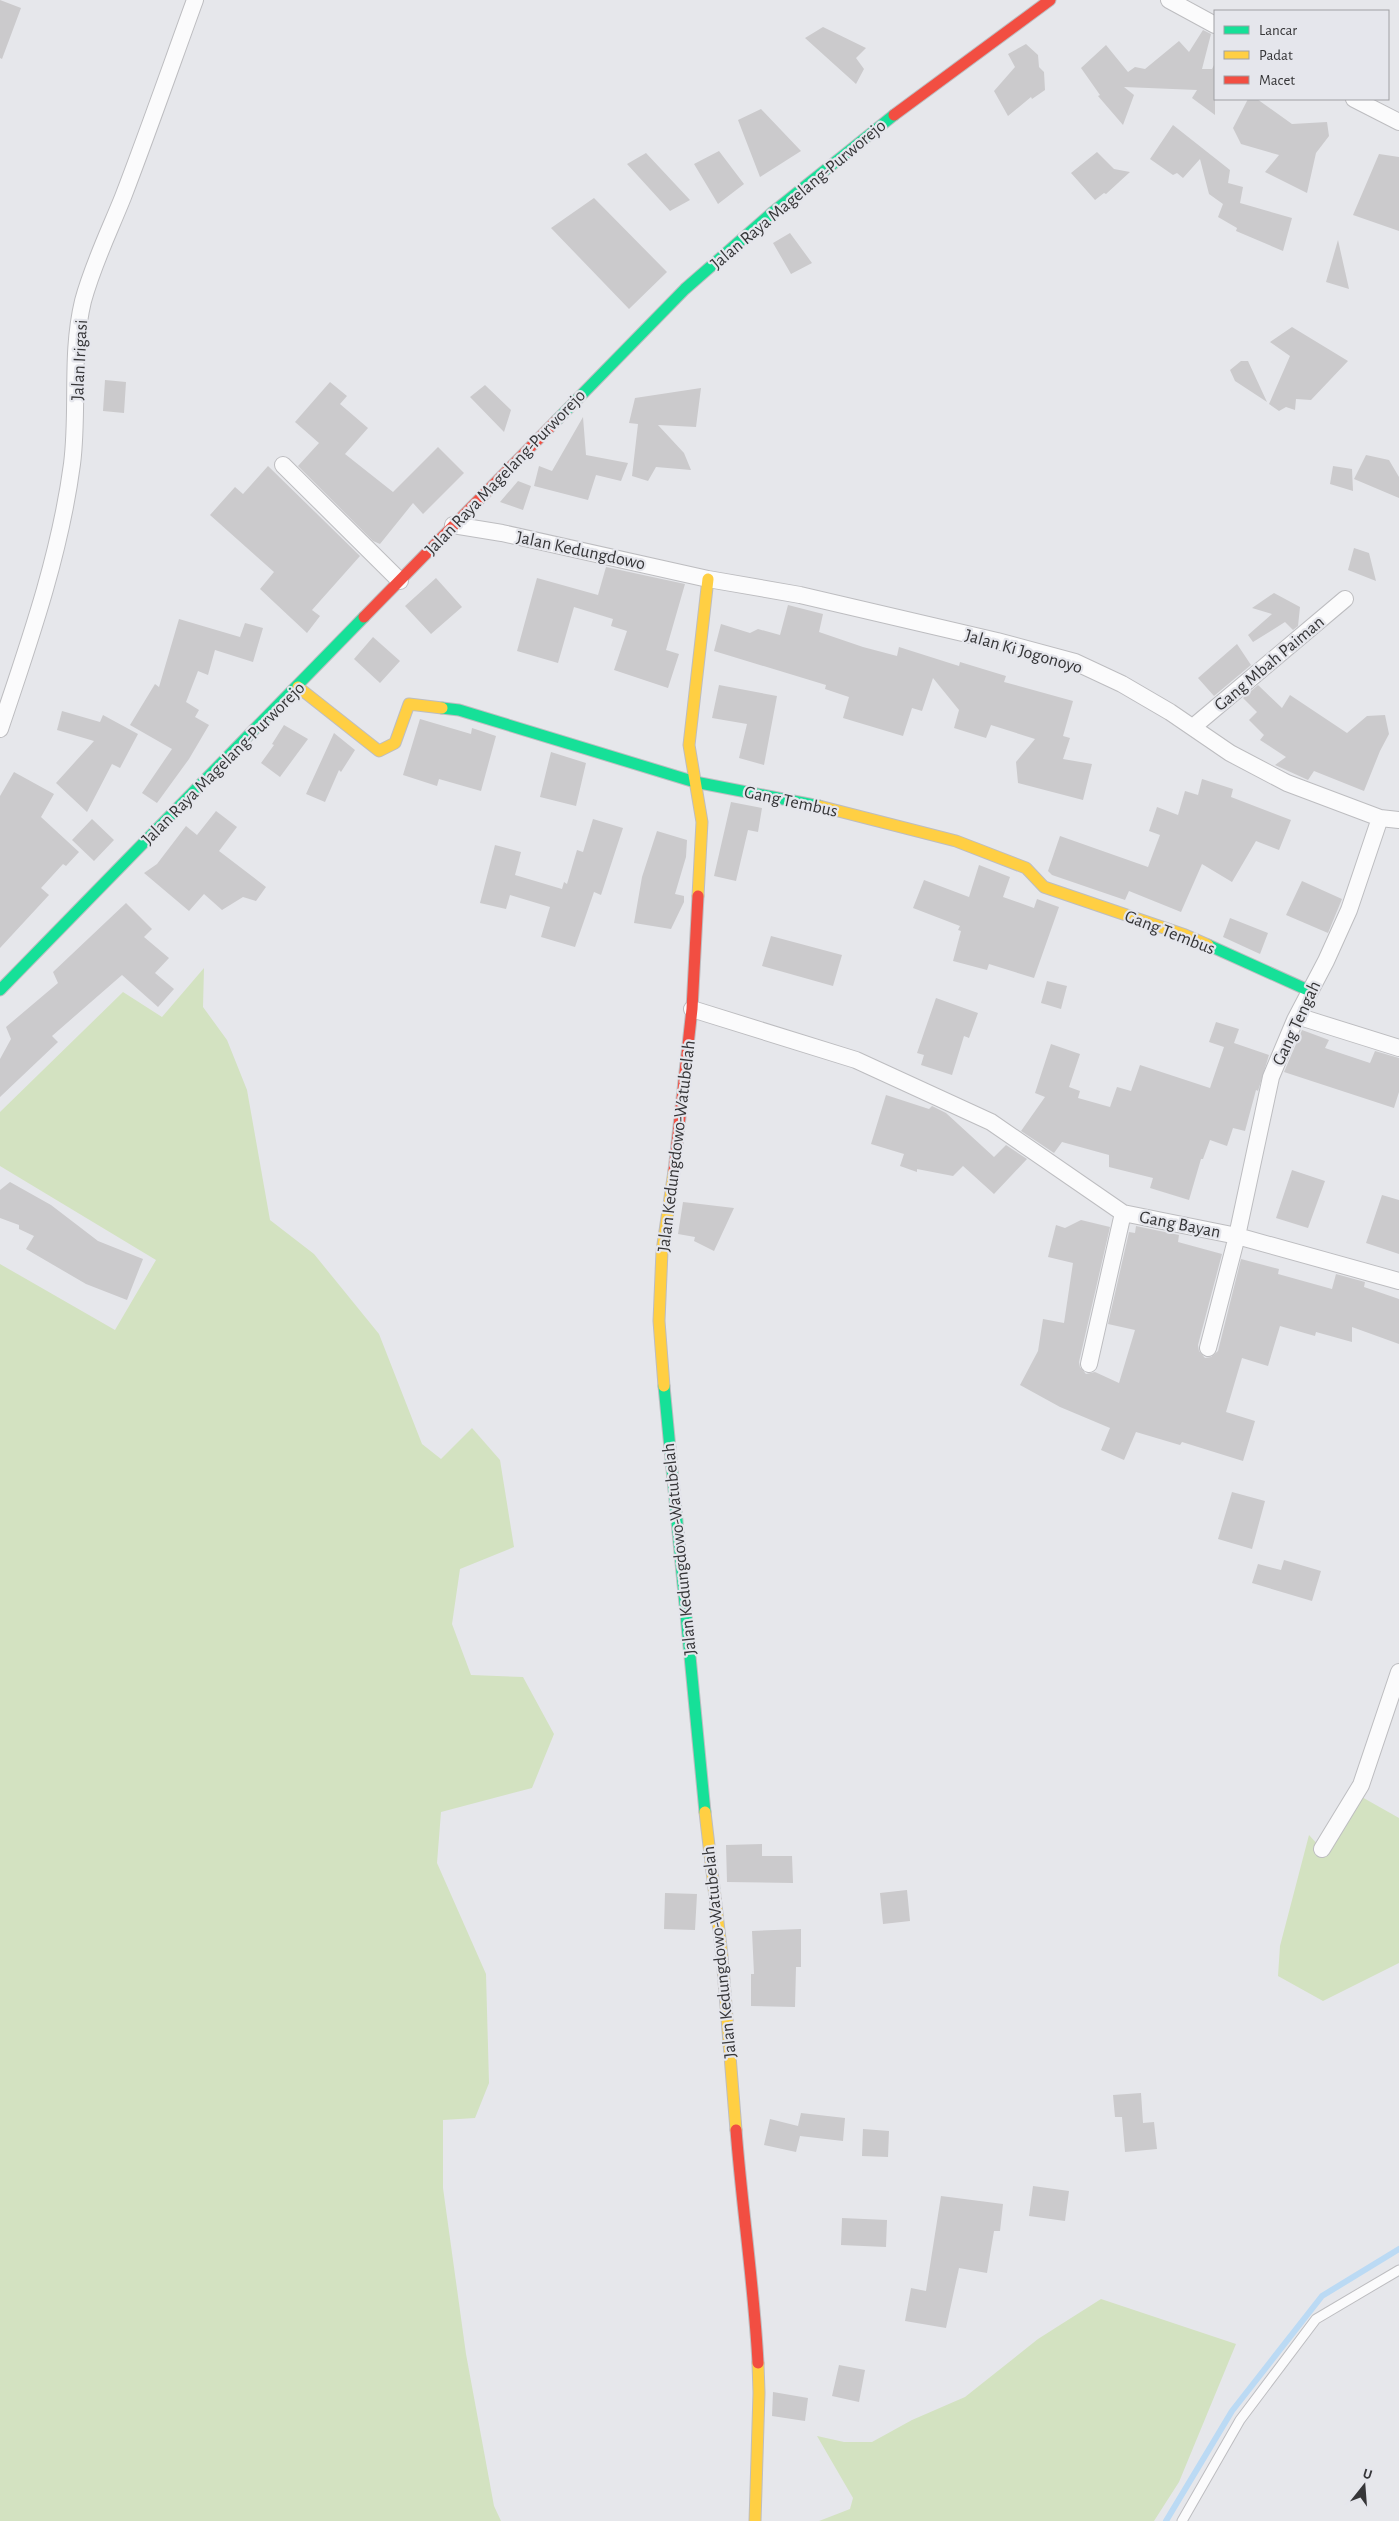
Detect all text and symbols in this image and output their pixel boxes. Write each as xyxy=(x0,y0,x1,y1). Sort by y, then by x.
legend xyxy=(1214,10,1389,100)
text: Lancar xyxy=(1259,23,1297,38)
text: Padat xyxy=(1259,48,1293,63)
text: Macet xyxy=(1259,73,1295,88)
street label: Jalan Raya Magelang-Purworejo xyxy=(708,116,890,273)
street label: Jalan Irigasi xyxy=(69,319,91,401)
street label: Jalan Raya Magelang-Purworejo xyxy=(422,386,589,559)
street label: Jalan Kedungdowo xyxy=(515,529,647,573)
street label: Gang Mbah Paiman xyxy=(1211,613,1328,715)
street label: Jalan Ki Jogonoyo xyxy=(963,627,1085,677)
street label: Jalan Raya Magelang-Purworejo xyxy=(139,679,309,849)
street label: Gang Tembus xyxy=(742,783,839,821)
street label: Gang Tembus xyxy=(1122,907,1217,958)
street label: Gang Tengah xyxy=(1269,978,1324,1069)
street label: Jalan Kedungdowo-Watubelah xyxy=(655,1039,699,1253)
street label: Gang Bayan xyxy=(1138,1208,1222,1242)
street label: Jalan Kedungdowo-Watubelah xyxy=(660,1442,700,1656)
street label: Jalan Kedungdowo-Watubelah xyxy=(700,1845,740,2059)
north arrow xyxy=(1339,2461,1389,2511)
text: U xyxy=(1361,2467,1374,2483)

